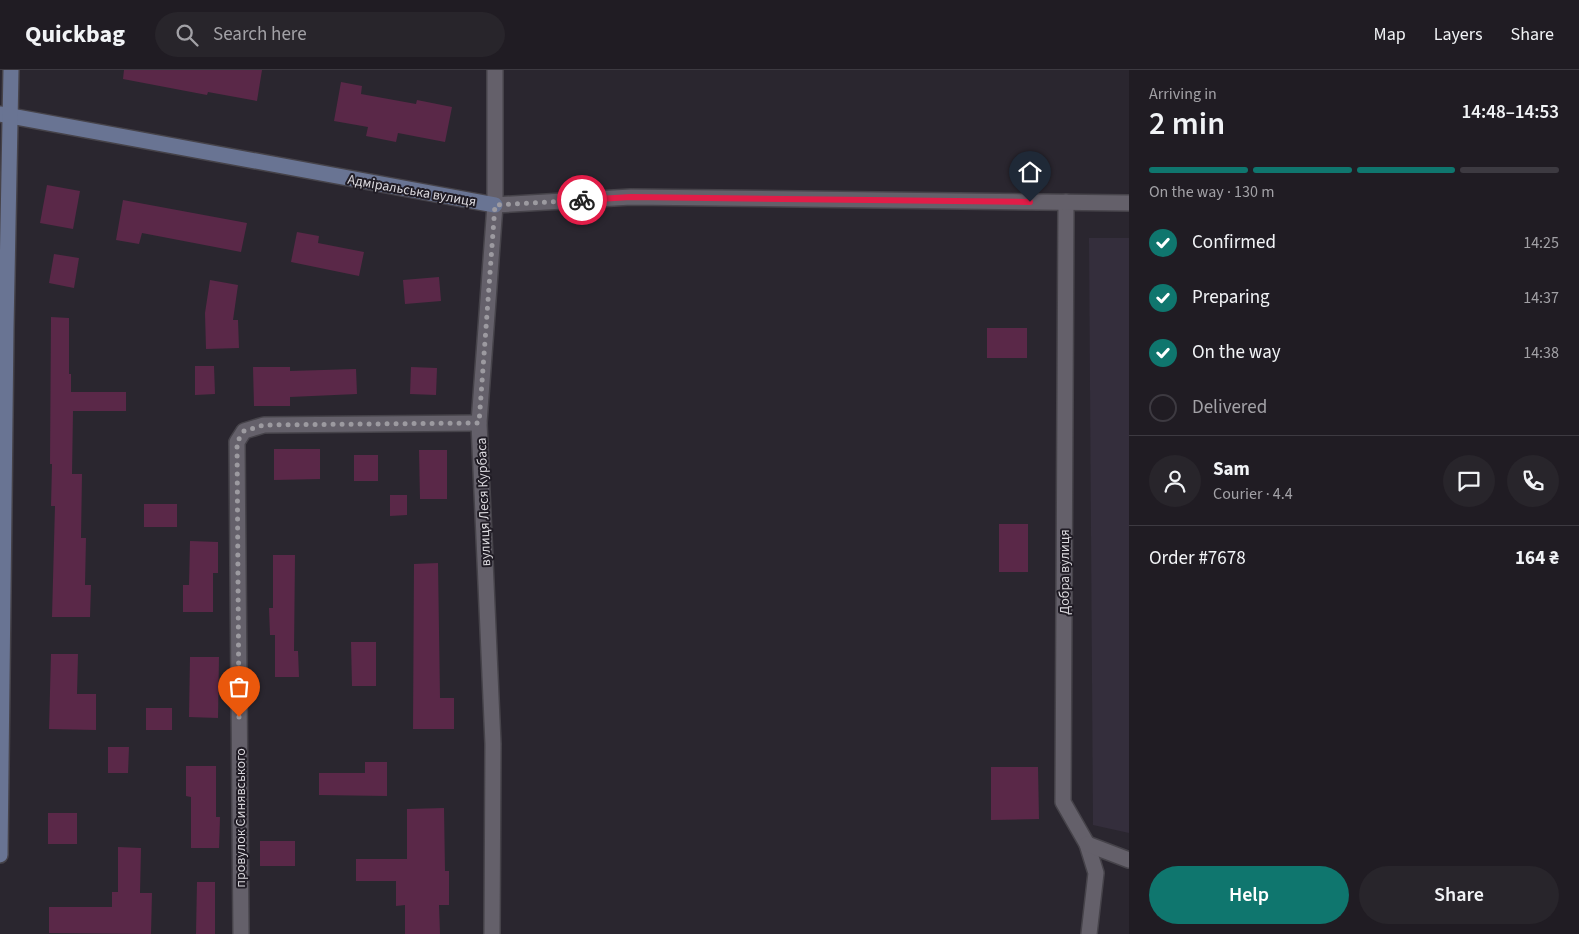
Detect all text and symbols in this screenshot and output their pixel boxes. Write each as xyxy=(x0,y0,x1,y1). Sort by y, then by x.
search box xyxy=(155,12,505,57)
text: Quickbag xyxy=(25,17,125,52)
icon: search xyxy=(173,21,201,49)
text: Search here xyxy=(213,21,307,48)
text: Map xyxy=(1374,22,1406,47)
text: Layers xyxy=(1434,22,1483,47)
text: Share xyxy=(1511,22,1554,47)
text: Arriving in xyxy=(1149,83,1217,105)
text: 14:48–14:53 xyxy=(1461,99,1559,126)
text: 2 min xyxy=(1149,101,1225,147)
pin xyxy=(1009,151,1051,202)
icon: home xyxy=(1016,158,1044,186)
street label: Адміральська вулиця xyxy=(346,170,478,212)
courier xyxy=(557,175,607,225)
text: On the way · 130 m xyxy=(1149,181,1274,203)
icon: bike xyxy=(568,186,596,214)
icon: check xyxy=(1149,229,1177,257)
text: Confirmed xyxy=(1192,229,1276,256)
text: 14:25 xyxy=(1523,232,1559,254)
icon: check xyxy=(1149,284,1177,312)
text: Preparing xyxy=(1192,284,1270,311)
text: 14:37 xyxy=(1523,287,1559,309)
icon: check xyxy=(1149,339,1177,367)
text: On the way xyxy=(1192,339,1281,366)
text: 14:38 xyxy=(1523,342,1559,364)
text: Delivered xyxy=(1192,394,1267,421)
street label: вулиця Леся Курбаса xyxy=(472,437,496,567)
button: person xyxy=(1149,455,1201,507)
button: chat xyxy=(1443,455,1495,507)
button: phone xyxy=(1507,455,1559,507)
text: Sam xyxy=(1213,456,1250,483)
text: Courier · 4.4 xyxy=(1213,483,1293,505)
street label: Добра вулиця xyxy=(1055,529,1075,615)
text: Order #7678 xyxy=(1149,545,1246,572)
text: 164 ₴ xyxy=(1515,545,1559,572)
pin xyxy=(218,666,260,717)
icon: bag xyxy=(225,673,253,701)
street label: провулок Синявського xyxy=(231,748,251,888)
button: Help xyxy=(1149,866,1349,924)
button: Share xyxy=(1359,866,1559,924)

